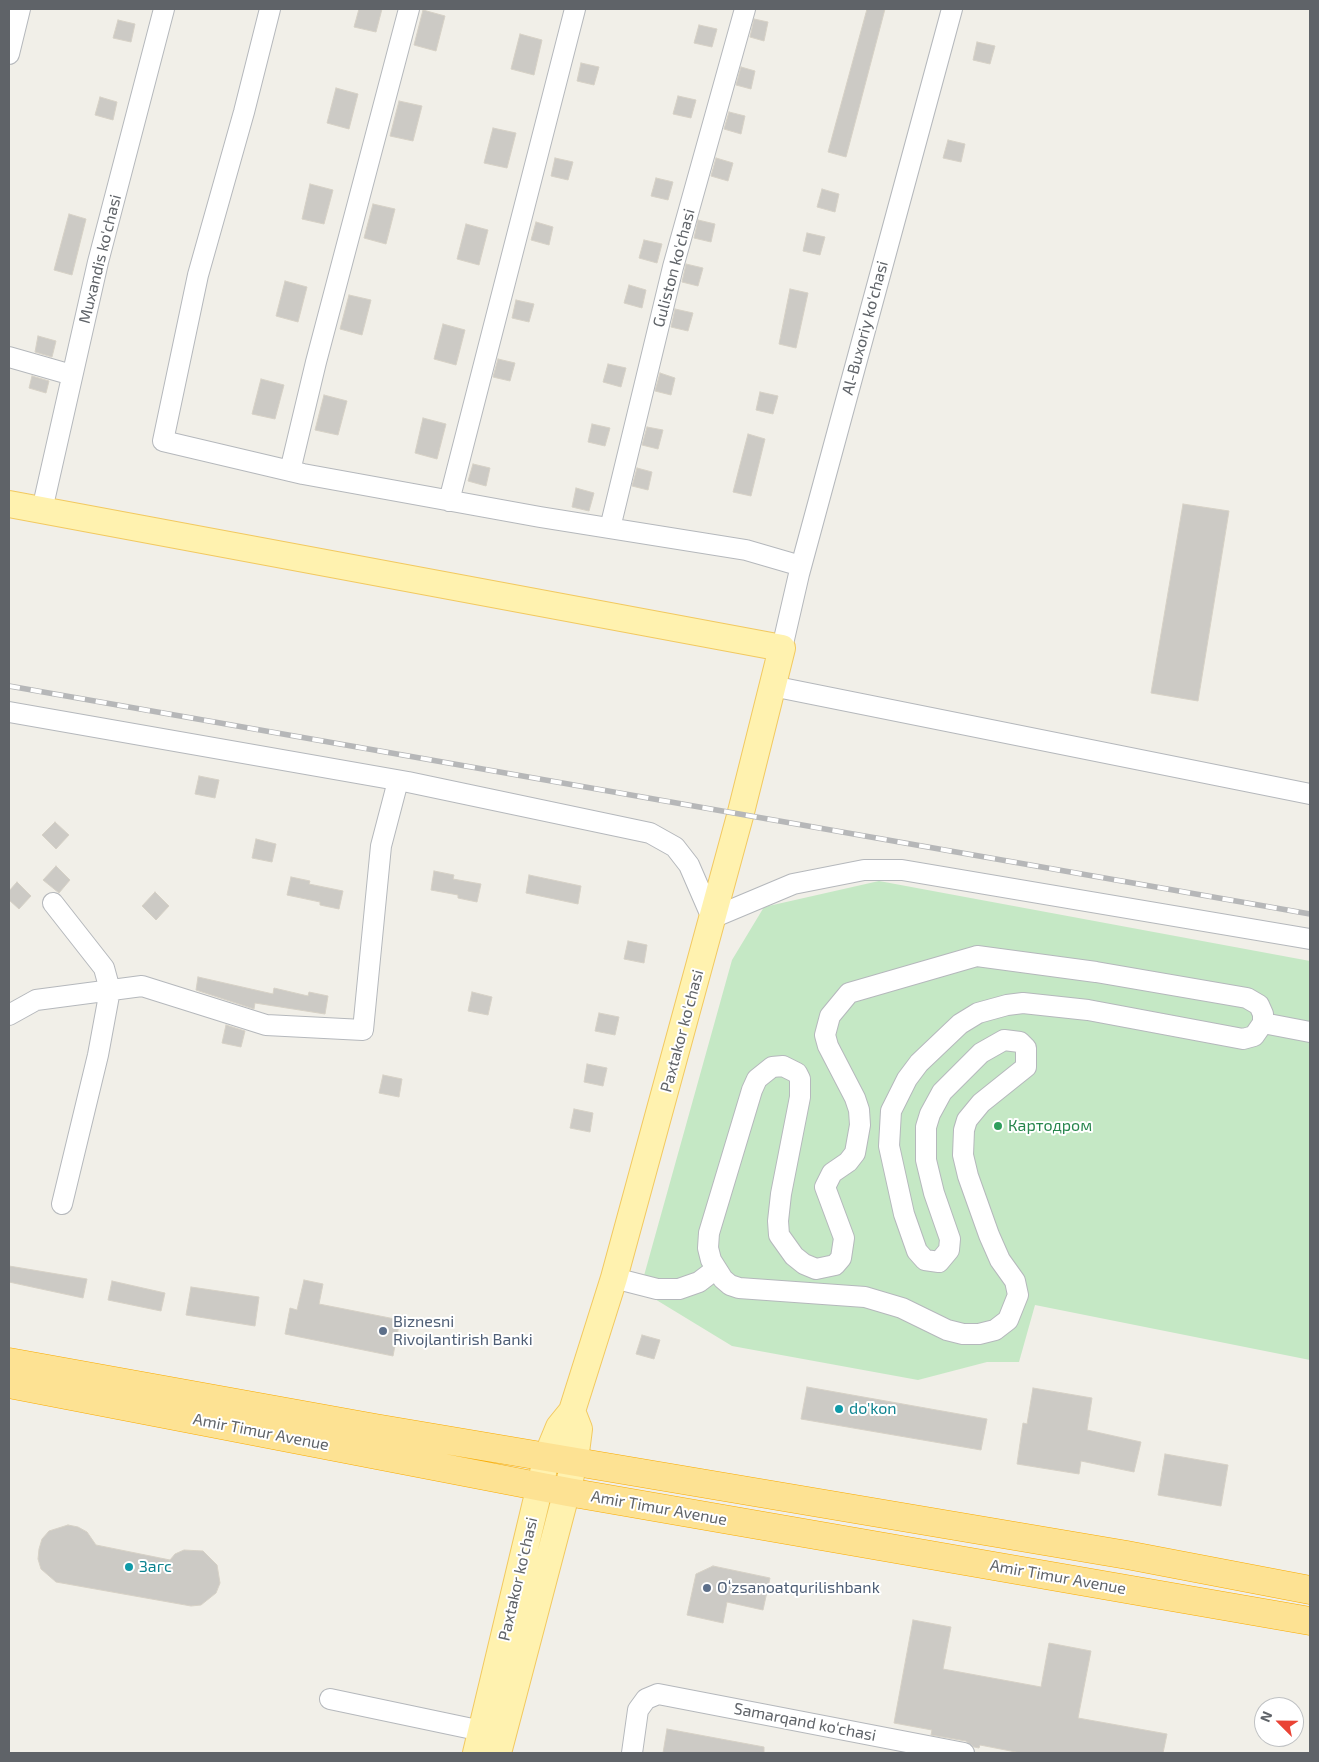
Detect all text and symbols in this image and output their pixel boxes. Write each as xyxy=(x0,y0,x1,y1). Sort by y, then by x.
street label: Muxandis ko'chasi xyxy=(75,193,125,325)
street label: Guliston ko'chasi xyxy=(649,207,699,329)
street label: Al-Buxoriy ko'chasi xyxy=(838,259,892,397)
street label: Paxtakor ko'chasi xyxy=(656,968,708,1094)
place label: Картодром xyxy=(1008,1116,1092,1136)
marker: Картодром xyxy=(992,1120,1004,1132)
place label: Biznesni Rivojlantirish Banki xyxy=(393,1312,533,1350)
marker: Biznesni Rivojlantirish Banki xyxy=(377,1325,389,1337)
place label: do'kon xyxy=(849,1399,897,1419)
marker: do'kon xyxy=(833,1403,845,1415)
street label: Amir Timur Avenue xyxy=(191,1409,331,1455)
street label: Amir Timur Avenue xyxy=(589,1487,729,1529)
street label: Paxtakor ko'chasi xyxy=(494,1515,542,1643)
street label: Amir Timur Avenue xyxy=(988,1556,1128,1598)
place label: Загс xyxy=(139,1557,172,1577)
marker: Загс xyxy=(123,1561,135,1573)
place label: Oʻzsanoatqurilishbank xyxy=(717,1578,880,1598)
marker: Oʻzsanoatqurilishbank xyxy=(701,1582,713,1594)
north arrow xyxy=(1254,1697,1304,1747)
street label: Samarqand ko‘chasi xyxy=(732,1699,878,1745)
text: N xyxy=(1256,1708,1275,1724)

